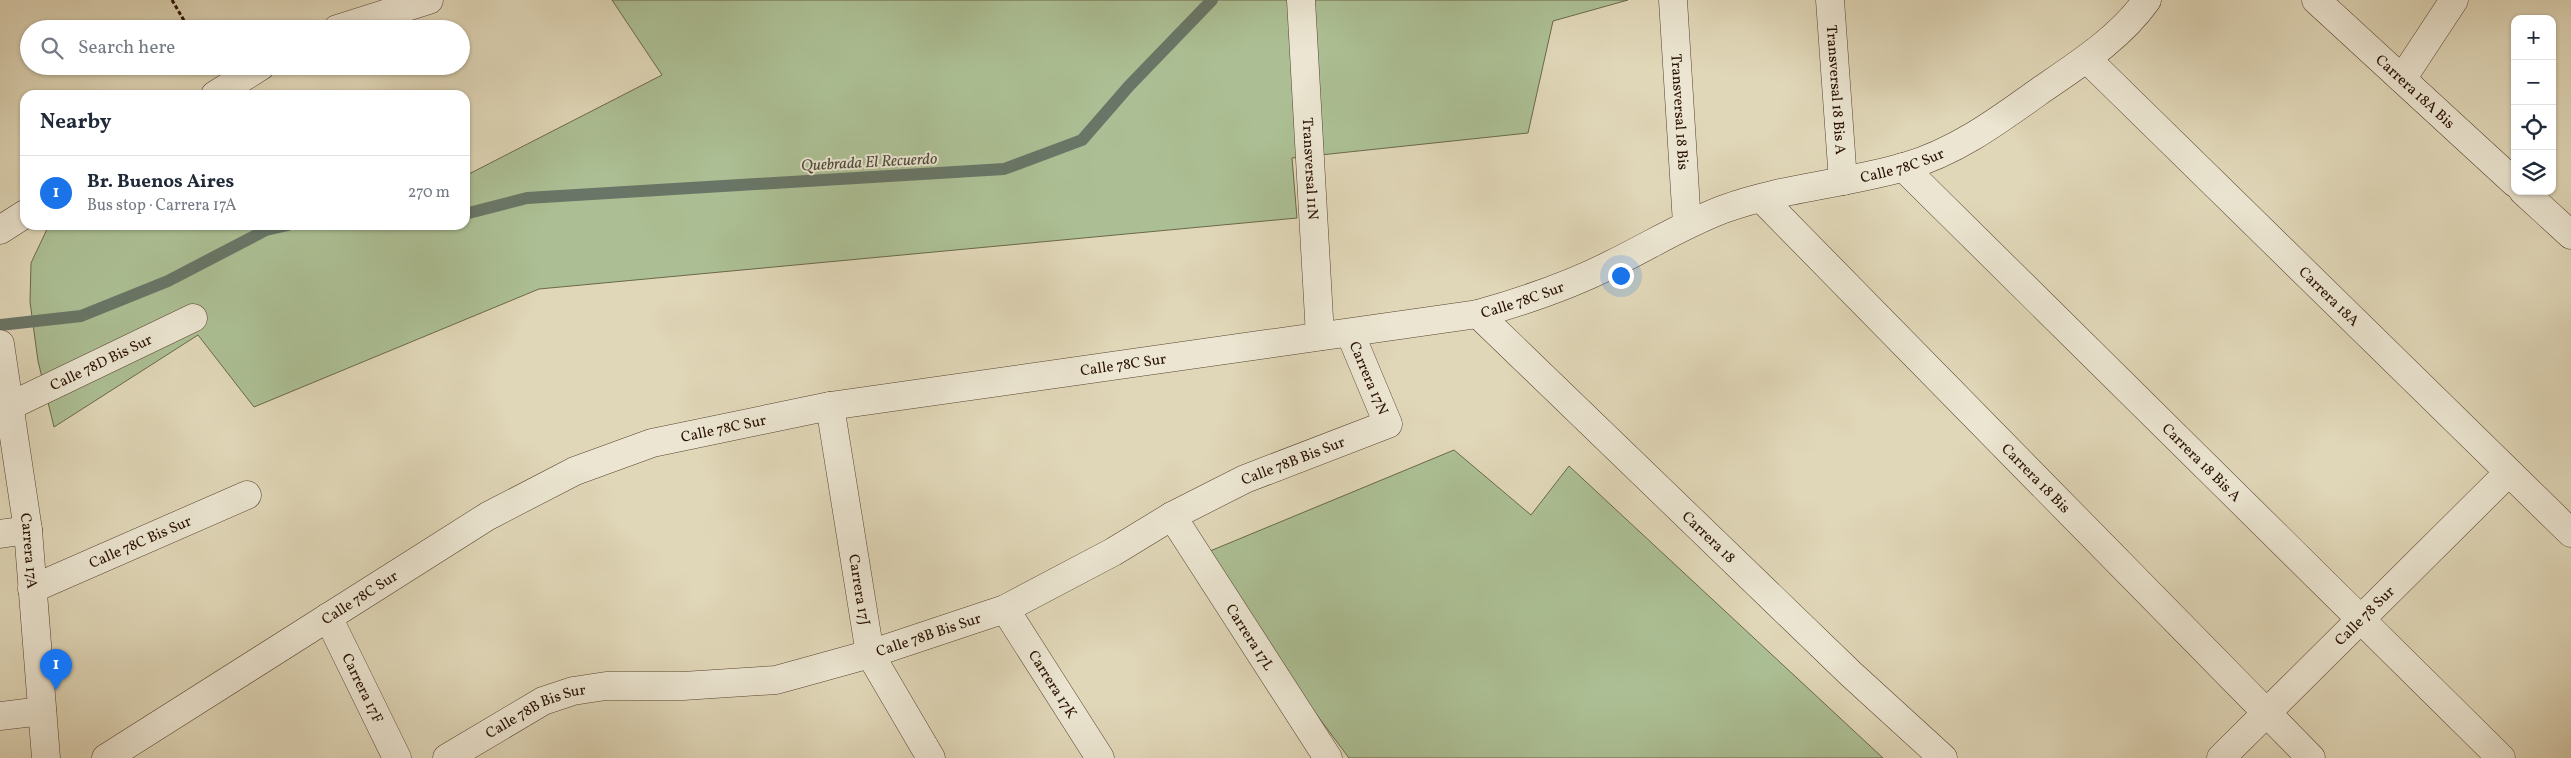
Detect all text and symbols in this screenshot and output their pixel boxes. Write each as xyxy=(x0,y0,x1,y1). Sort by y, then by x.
map controls xyxy=(2511,15,2556,195)
button: + xyxy=(2511,15,2556,60)
search box xyxy=(20,20,470,75)
street label: Transversal 18 Bis A xyxy=(1820,24,1850,156)
icon: search xyxy=(38,34,66,62)
text: Search here xyxy=(78,35,175,61)
street label: Carrera 18A Bis xyxy=(2370,51,2459,134)
street label: Transversal 18 Bis xyxy=(1664,53,1693,171)
button: − xyxy=(2511,60,2556,105)
button: locate xyxy=(2511,105,2556,150)
text: Nearby xyxy=(40,108,111,137)
street label: Transversal 11N xyxy=(1296,117,1322,221)
street label: Calle 78C Sur xyxy=(1859,144,1948,189)
water label: Quebrada El Recuerdo xyxy=(800,148,939,178)
button: layers xyxy=(2511,150,2556,195)
text: Br. Buenos Aires xyxy=(87,169,234,195)
text: 1 xyxy=(53,182,59,204)
text: 270 m xyxy=(408,182,450,204)
text: Bus stop · Carrera 17A xyxy=(87,195,236,217)
your location xyxy=(1608,263,1634,289)
street label: Carrera 18A xyxy=(2293,263,2364,332)
street label: Calle 78C Sur xyxy=(1479,277,1568,325)
street label: Calle 78D Bis Sur xyxy=(47,330,156,397)
street label: Carrera 17N xyxy=(1343,339,1393,419)
street label: Calle 78C Sur xyxy=(1079,349,1168,382)
street label: Calle 78C Sur xyxy=(679,411,768,449)
street label: Carrera 18 Bis A xyxy=(2156,419,2245,508)
street label: Calle 78B Bis Sur xyxy=(1238,433,1348,491)
street label: Carrera 18 Bis xyxy=(1996,439,2074,519)
street label: Carrera 18 xyxy=(1676,507,1739,569)
street label: Calle 78C Bis Sur xyxy=(86,511,195,575)
street label: Carrera 17A xyxy=(14,512,42,590)
street label: Carrera 17J xyxy=(842,553,874,627)
street label: Calle 78C Sur xyxy=(318,567,402,631)
street label: Calle 78 Sur xyxy=(2331,582,2400,651)
street label: Carrera 17L xyxy=(1220,601,1278,676)
street label: Calle 78B Bis Sur xyxy=(874,609,984,663)
street label: Carrera 17K xyxy=(1022,647,1081,723)
pin: 1 xyxy=(40,649,72,690)
street label: Carrera 17F xyxy=(335,650,387,727)
street label: Calle 78B Bis Sur xyxy=(482,680,587,745)

